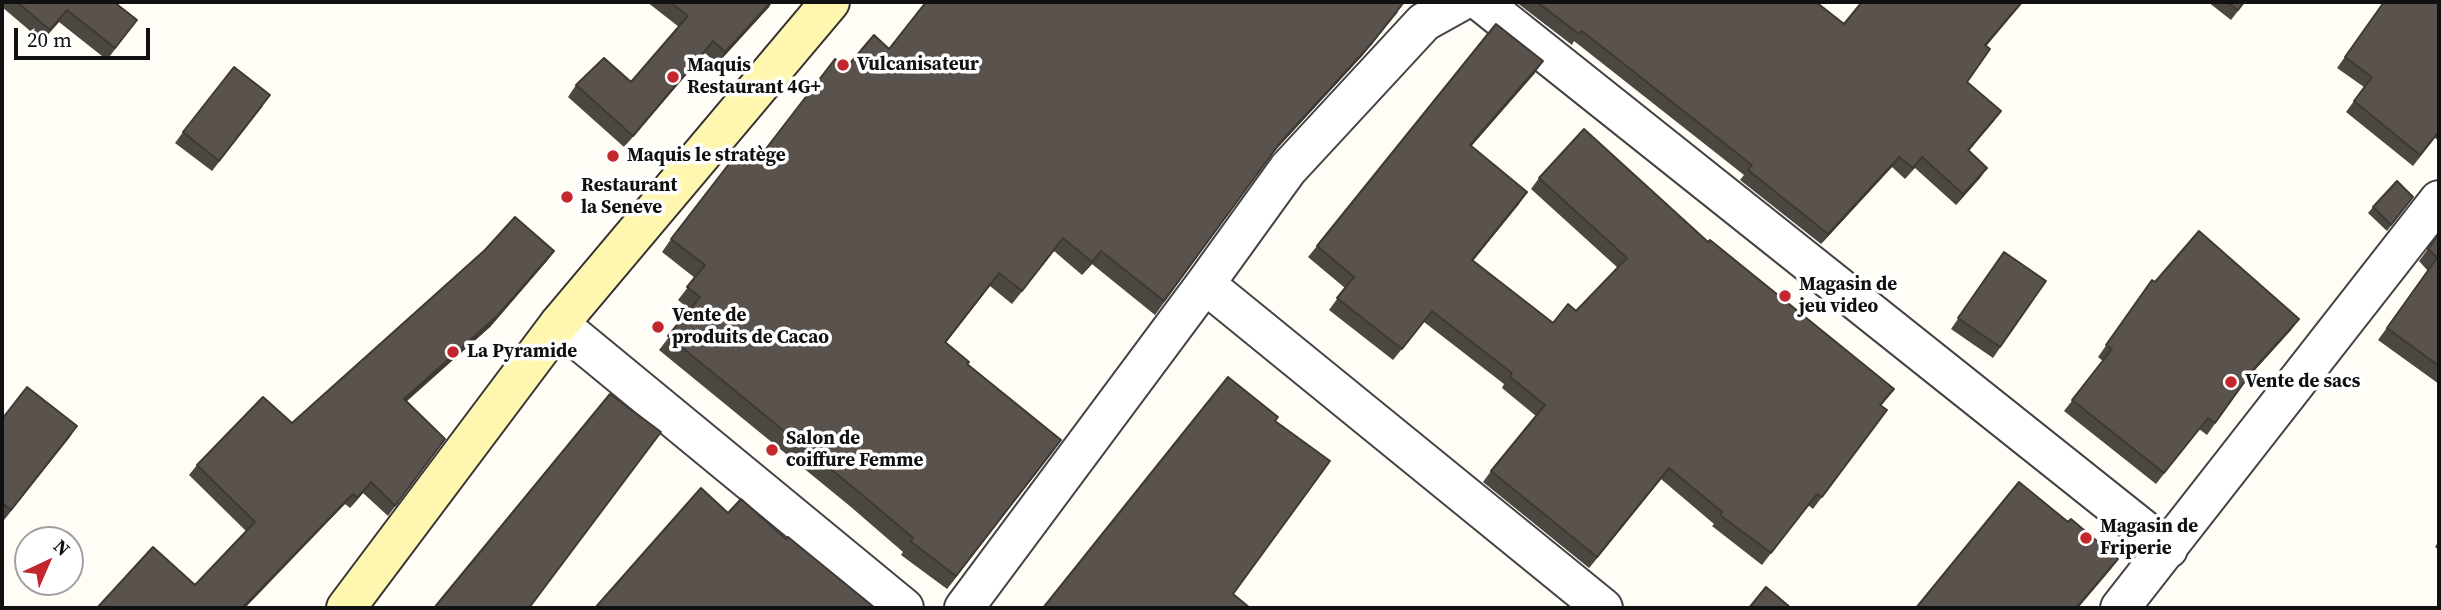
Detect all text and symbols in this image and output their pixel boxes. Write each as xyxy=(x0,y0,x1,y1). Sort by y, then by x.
scale bar xyxy=(18,14,154,58)
text: 20 m xyxy=(27,25,72,54)
place label: Vulcanisateur xyxy=(857,54,979,76)
place label: Maquis Restaurant 4G+ xyxy=(687,55,821,99)
marker: Vulcanisateur xyxy=(835,57,851,73)
marker: Maquis Restaurant 4G+ xyxy=(665,69,681,85)
place label: Maquis le stratège xyxy=(627,145,786,167)
marker: Maquis le stratège xyxy=(605,148,621,164)
place label: Restaurant la Seneve xyxy=(581,175,677,219)
marker: Restaurant la Seneve xyxy=(559,189,575,205)
place label: Magasin de jeu video xyxy=(1799,274,1897,318)
marker: Magasin de jeu video xyxy=(1777,288,1793,304)
place label: Vente de produits de Cacao xyxy=(672,305,829,349)
marker: Vente de produits de Cacao xyxy=(650,319,666,335)
place label: La Pyramide xyxy=(467,341,577,363)
marker: La Pyramide xyxy=(445,344,461,360)
place label: Vente de sacs xyxy=(2245,371,2360,393)
marker: Vente de sacs xyxy=(2223,374,2239,390)
place label: Salon de coiffure Femme xyxy=(786,428,923,472)
marker: Salon de coiffure Femme xyxy=(764,442,780,458)
place label: Magasin de Friperie xyxy=(2100,516,2198,560)
north arrow xyxy=(14,526,84,596)
marker: Magasin de Friperie xyxy=(2078,530,2094,546)
text: N xyxy=(48,533,76,561)

